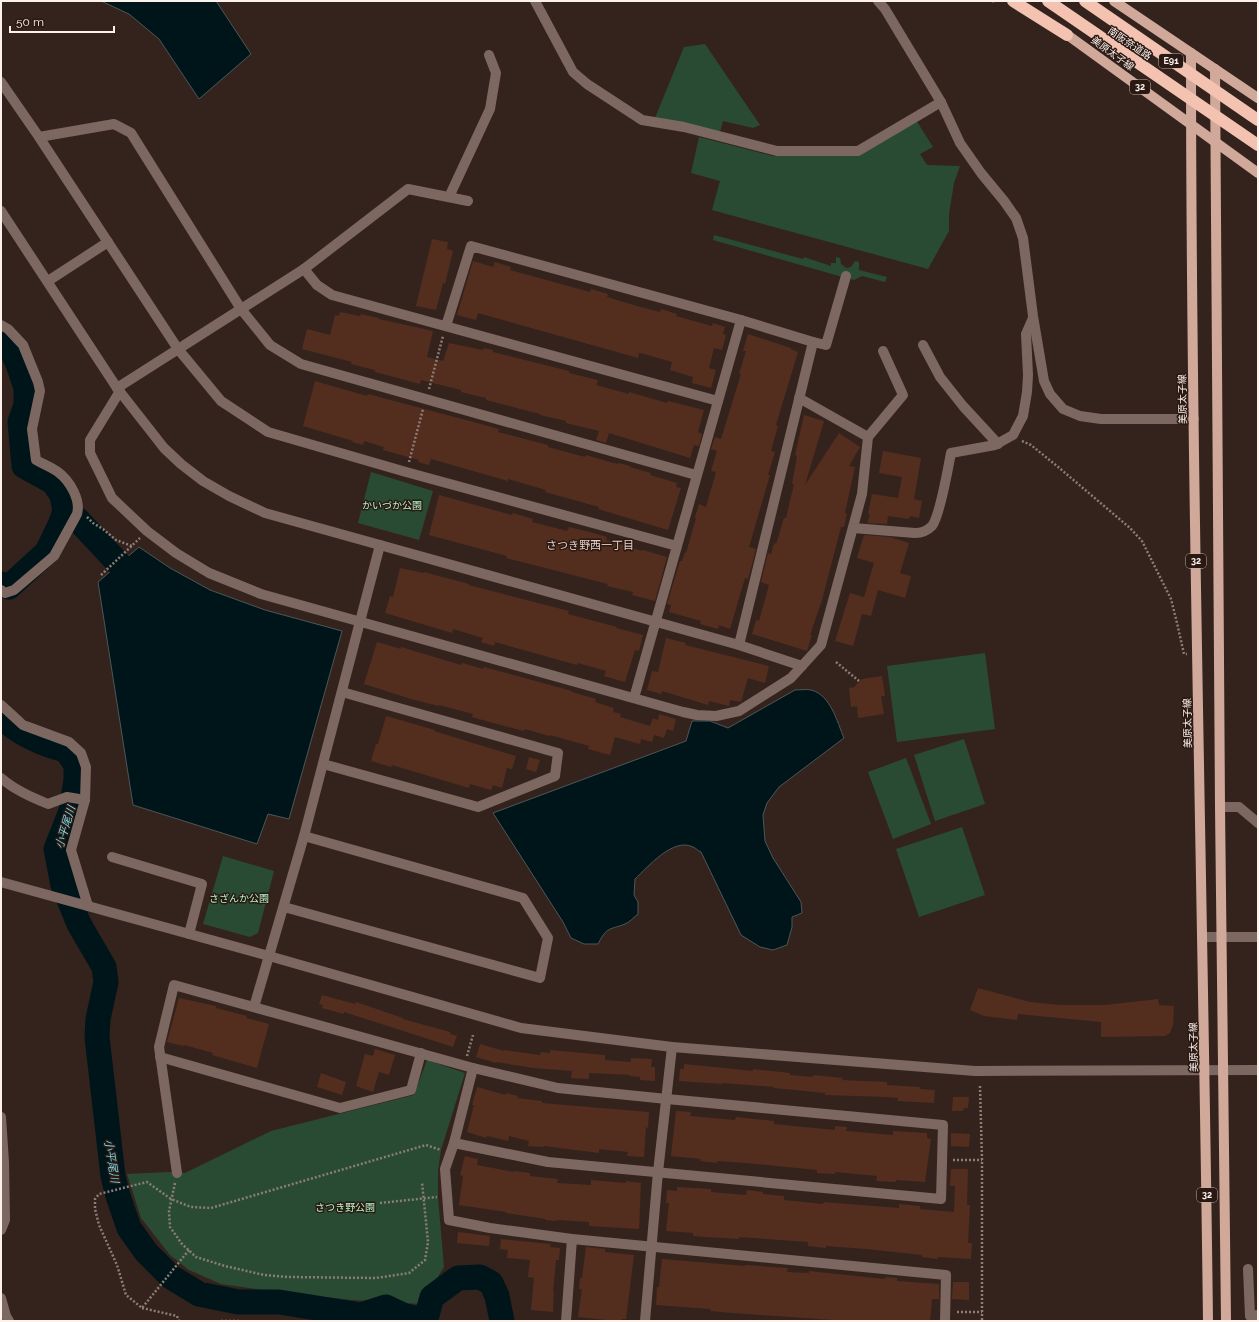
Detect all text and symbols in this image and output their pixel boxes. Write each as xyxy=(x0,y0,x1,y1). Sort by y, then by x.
scale bar xyxy=(10,8,114,34)
text: 50 m xyxy=(16,15,44,29)
street label: 南阪奈道路 xyxy=(1106,25,1154,62)
street label: 美原太子線 xyxy=(1089,34,1136,73)
road number: E91 xyxy=(1159,54,1183,68)
road number: 32 xyxy=(1130,80,1150,94)
street label: 美原太子線 xyxy=(1177,374,1188,424)
park label: かいづか公園 xyxy=(362,500,422,511)
district label: さつき野西一丁目 xyxy=(546,539,634,552)
road number: 32 xyxy=(1186,554,1206,568)
street label: 美原太子線 xyxy=(1182,698,1193,748)
water label: 小平尾川 xyxy=(53,803,78,850)
park label: さざんか公園 xyxy=(209,893,269,904)
street label: 美原太子線 xyxy=(1188,1022,1199,1072)
water label: 小平尾川 xyxy=(102,1138,122,1185)
road number: 32 xyxy=(1197,1188,1217,1202)
park label: さつき野公園 xyxy=(315,1202,375,1213)

